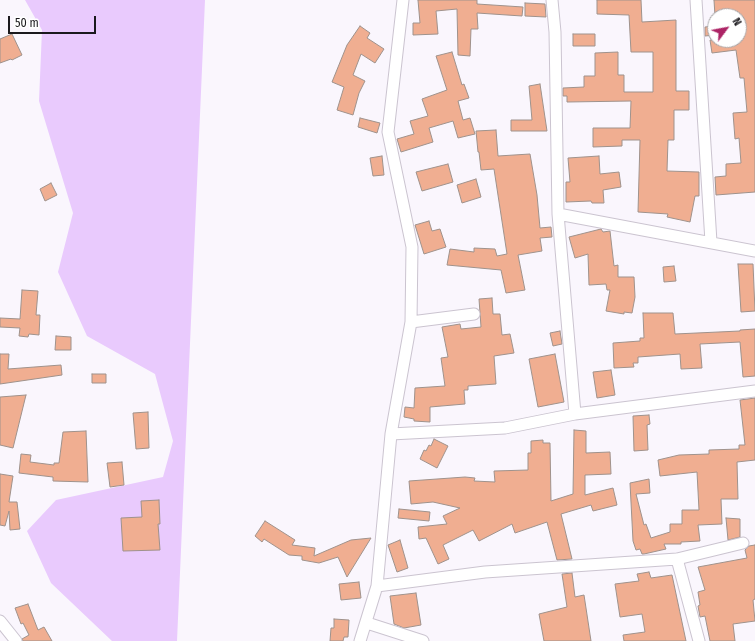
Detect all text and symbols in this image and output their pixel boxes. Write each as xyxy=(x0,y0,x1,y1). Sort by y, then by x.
scale bar xyxy=(10,8,98,34)
north arrow xyxy=(707,8,747,48)
text: 50 m xyxy=(15,16,39,30)
text: N xyxy=(729,16,744,28)

